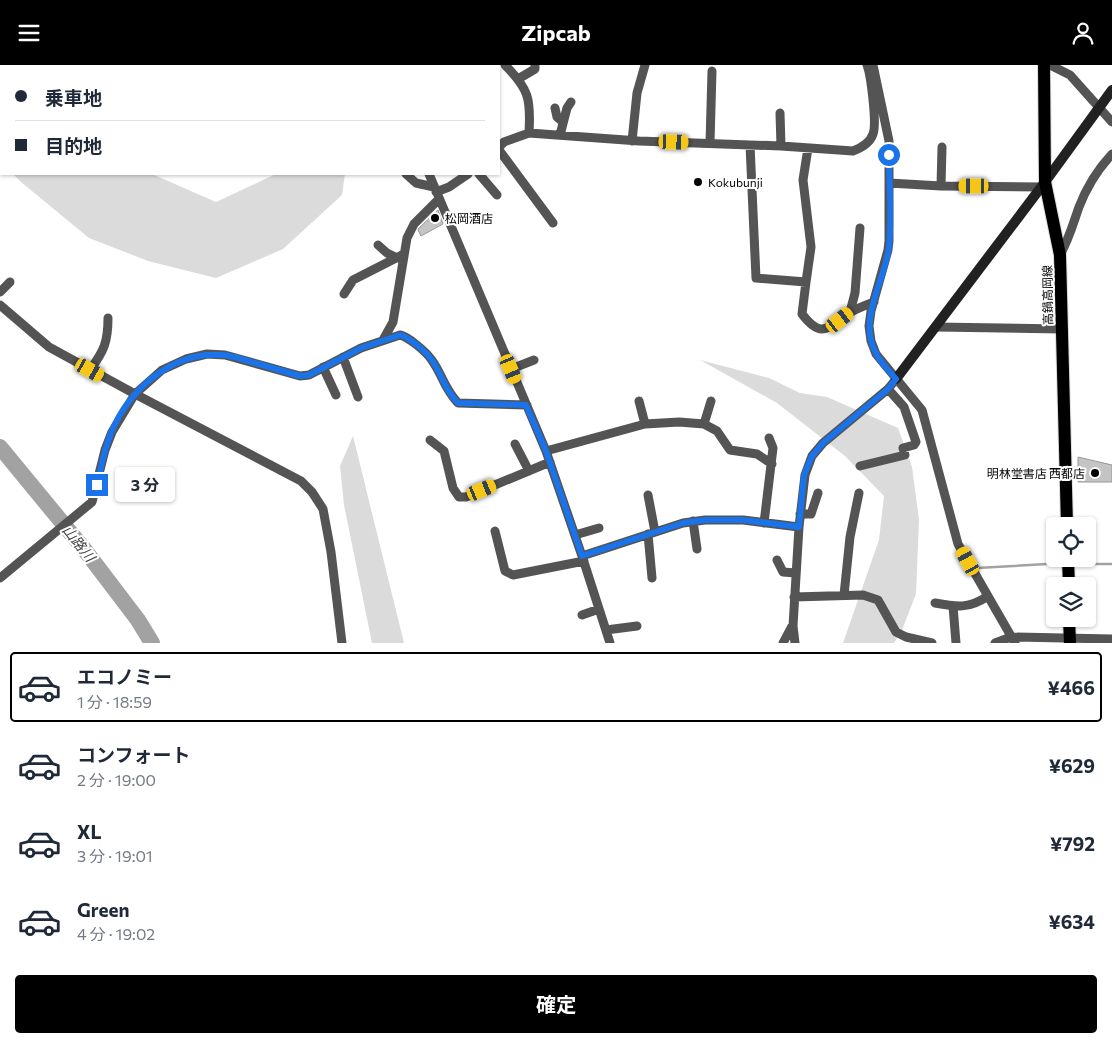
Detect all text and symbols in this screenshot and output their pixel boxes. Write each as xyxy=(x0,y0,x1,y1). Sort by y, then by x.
icon: menu xyxy=(15,19,43,47)
text: Zipcab xyxy=(521,19,591,46)
icon: person xyxy=(1069,19,1097,47)
text: 乗車地 xyxy=(45,86,102,109)
text: 目的地 xyxy=(45,134,102,157)
car xyxy=(658,134,689,150)
route start xyxy=(878,144,900,166)
place label: Kokubunji xyxy=(708,175,763,189)
marker: Kokubunji xyxy=(692,176,704,188)
car xyxy=(959,179,989,194)
place label: 松岡酒店 xyxy=(445,211,493,225)
marker: 松岡酒店 xyxy=(429,212,441,224)
street label: 高鍋高岡線 xyxy=(1039,265,1055,325)
car xyxy=(823,305,856,335)
car xyxy=(498,352,523,386)
car xyxy=(73,356,106,384)
place label: 明林堂書店 西都店 xyxy=(987,466,1085,480)
callout: 3 分 xyxy=(114,467,174,503)
marker: 明林堂書店 西都店 xyxy=(1089,467,1101,479)
route end xyxy=(86,474,108,496)
text: 3 分 xyxy=(131,475,159,494)
car xyxy=(465,477,498,503)
map controls xyxy=(1046,517,1096,627)
button: locate xyxy=(1046,517,1096,567)
water label: 山路川 xyxy=(59,521,100,566)
car xyxy=(954,544,981,578)
button: layers xyxy=(1046,577,1096,627)
icon: car xyxy=(17,665,62,710)
text: エコノミー xyxy=(77,665,172,688)
text: ¥466 xyxy=(1048,676,1095,699)
text: 1 分 · 18:59 xyxy=(77,692,152,711)
icon: car xyxy=(17,743,62,788)
text: コンフォート xyxy=(77,743,190,766)
text: ¥629 xyxy=(1049,754,1095,777)
text: 2 分 · 19:00 xyxy=(77,770,156,789)
text: XL xyxy=(77,820,102,843)
icon: car xyxy=(17,821,62,866)
text: ¥792 xyxy=(1050,832,1095,855)
text: 3 分 · 19:01 xyxy=(77,846,153,865)
text: Green xyxy=(77,898,129,921)
icon: car xyxy=(17,899,62,944)
text: ¥634 xyxy=(1049,910,1095,933)
text: 4 分 · 19:02 xyxy=(77,924,155,943)
button: 確定 xyxy=(15,975,1097,1033)

